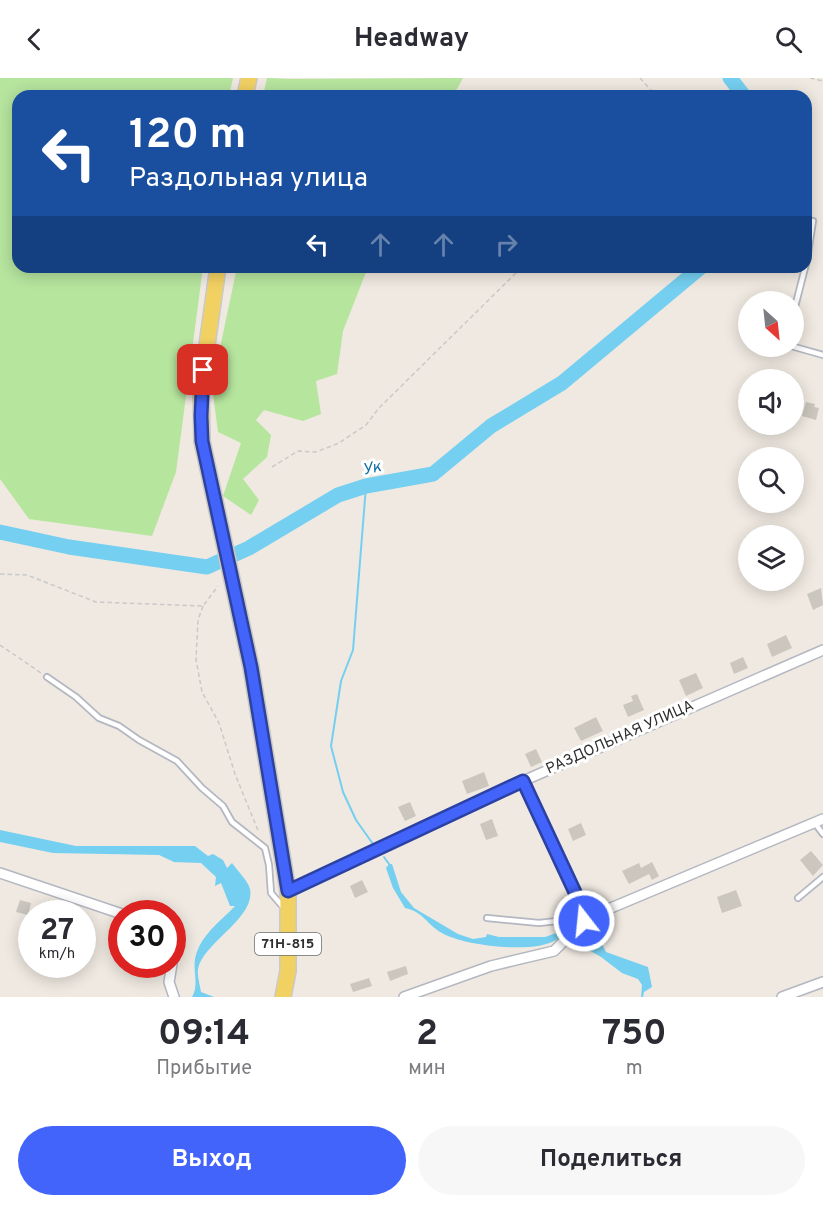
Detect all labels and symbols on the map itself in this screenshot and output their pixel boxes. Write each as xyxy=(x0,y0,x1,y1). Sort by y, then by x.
north arrow xyxy=(738,291,804,357)
pin xyxy=(177,344,228,395)
water label: Ук xyxy=(361,457,384,481)
street label: РАЗДОЛЬНАЯ УЛИЦА xyxy=(543,697,697,779)
position arrow xyxy=(552,889,616,953)
speed limit sign: 30 xyxy=(108,900,186,978)
road number: 71Н-815 xyxy=(255,933,321,955)

